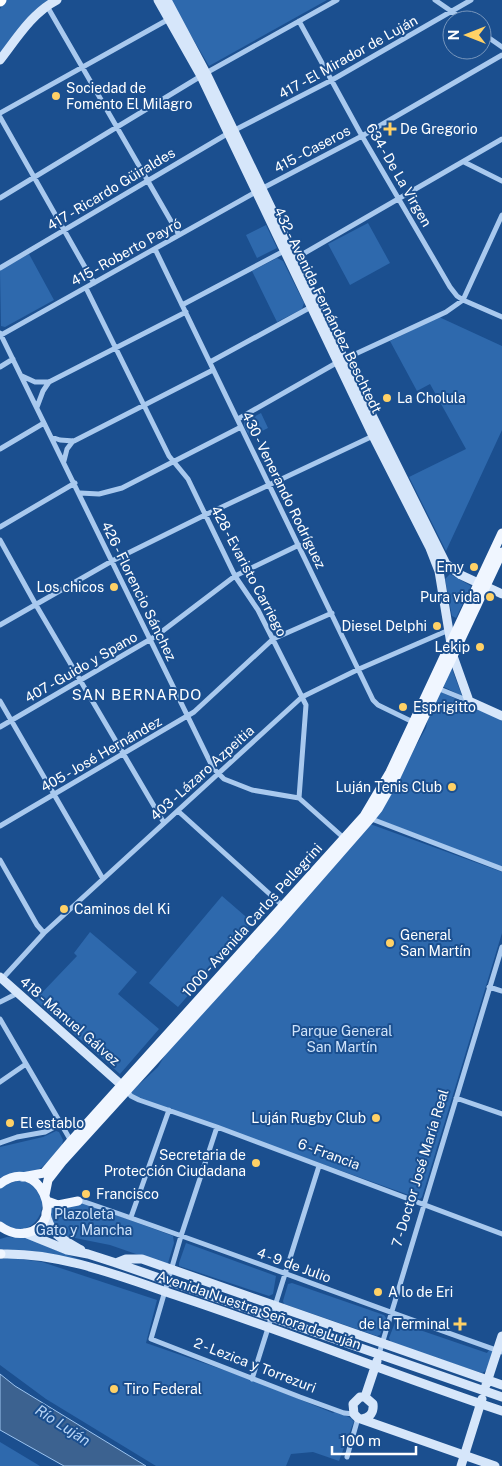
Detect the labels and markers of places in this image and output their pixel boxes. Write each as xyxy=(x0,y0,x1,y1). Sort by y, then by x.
place label: Sociedad de Fomento El Milagro xyxy=(66,80,192,112)
marker: Sociedad de Fomento El Milagro xyxy=(50,90,62,102)
place label: De Gregorio xyxy=(400,121,478,137)
marker: De Gregorio xyxy=(384,123,396,135)
place label: La Cholula xyxy=(397,390,466,406)
marker: La Cholula xyxy=(381,392,393,404)
place label: Emy xyxy=(436,559,465,575)
marker: Emy xyxy=(468,561,480,573)
place label: Los chicos xyxy=(36,579,104,595)
marker: Los chicos xyxy=(108,581,120,593)
place label: Pura vida xyxy=(420,589,480,605)
marker: Pura vida xyxy=(484,591,496,603)
place label: Diesel Delphi xyxy=(342,618,427,634)
marker: Diesel Delphi xyxy=(431,620,443,632)
place label: Lekip xyxy=(435,639,470,655)
marker: Lekip xyxy=(474,641,486,653)
place label: Esprigitto xyxy=(413,699,476,715)
marker: Esprigitto xyxy=(397,701,409,713)
place label: Luján Tenis Club xyxy=(335,779,442,795)
marker: Luján Tenis Club xyxy=(446,781,458,793)
place label: Caminos del Ki xyxy=(74,901,170,917)
marker: Caminos del Ki xyxy=(58,903,70,915)
place label: General San Martín xyxy=(400,927,471,959)
marker: General San Martín xyxy=(384,937,396,949)
place label: Luján Rugby Club xyxy=(251,1110,366,1126)
marker: Luján Rugby Club xyxy=(370,1112,382,1124)
place label: El establo xyxy=(20,1115,84,1131)
marker: El establo xyxy=(4,1117,16,1129)
place label: Secretaria de Protección Ciudadana xyxy=(104,1147,246,1179)
marker: Secretaria de Protección Ciudadana xyxy=(250,1157,262,1169)
place label: Francisco xyxy=(96,1186,159,1202)
marker: Francisco xyxy=(80,1188,92,1200)
place label: A lo de Eri xyxy=(388,1284,453,1300)
marker: A lo de Eri xyxy=(372,1286,384,1298)
place label: de la Terminal xyxy=(359,1316,450,1332)
marker: de la Terminal xyxy=(454,1318,466,1330)
place label: Tiro Federal xyxy=(124,1381,202,1397)
marker: Tiro Federal xyxy=(108,1383,120,1395)

